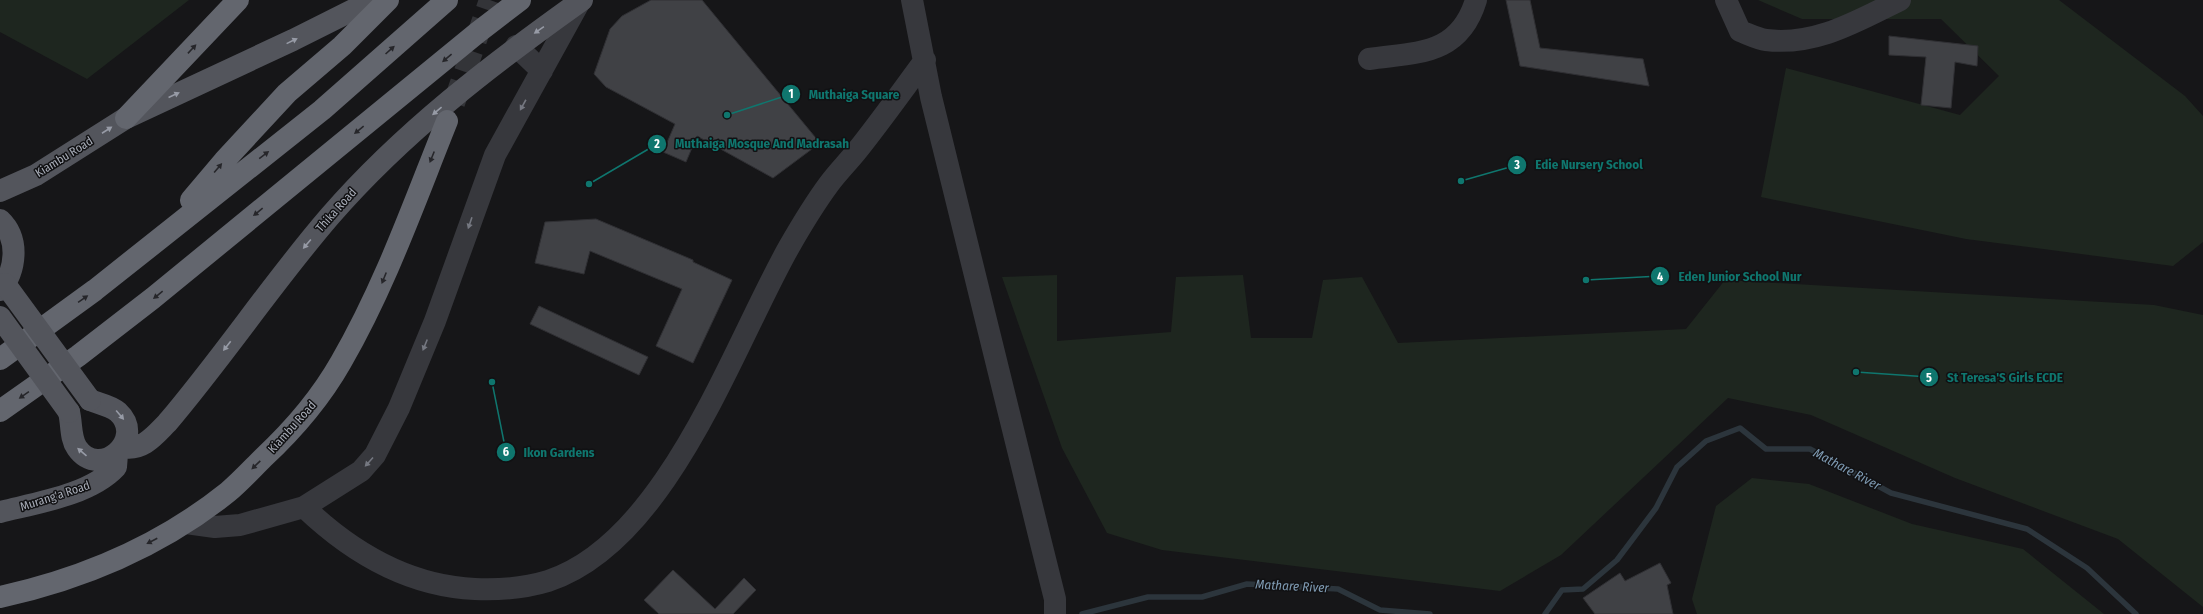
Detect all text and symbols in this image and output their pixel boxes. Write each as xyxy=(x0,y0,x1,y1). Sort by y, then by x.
one-way arrow xyxy=(534,26,544,34)
one-way arrow xyxy=(287,38,298,44)
one-way arrow xyxy=(187,44,196,54)
one-way arrow xyxy=(384,45,395,54)
one-way arrow xyxy=(441,53,452,62)
callout: Muthaiga Square xyxy=(781,82,908,107)
text: 1 xyxy=(788,87,794,101)
text: Muthaiga Square xyxy=(809,87,900,102)
one-way arrow xyxy=(169,92,181,98)
one-way arrow xyxy=(520,99,526,111)
one-way arrow xyxy=(431,106,442,115)
one-way arrow xyxy=(354,126,364,135)
one-way arrow xyxy=(101,127,113,134)
callout: Muthaiga Mosque And Madrasah xyxy=(647,131,857,156)
street label: Kiambu Road xyxy=(33,134,95,180)
text: Muthaiga Mosque And Madrasah xyxy=(675,136,849,151)
text: 2 xyxy=(653,137,660,151)
one-way arrow xyxy=(258,150,269,159)
one-way arrow xyxy=(429,152,435,164)
callout: Edie Nursery School xyxy=(1507,152,1651,177)
text: Edie Nursery School xyxy=(1535,157,1643,172)
text: 3 xyxy=(1513,158,1520,172)
one-way arrow xyxy=(214,162,223,173)
street label: Thika Road xyxy=(313,185,359,235)
one-way arrow xyxy=(253,208,264,217)
one-way arrow xyxy=(467,218,473,230)
one-way arrow xyxy=(303,238,312,249)
callout: Eden Junior School Nur xyxy=(1650,264,1809,289)
text: Eden Junior School Nur xyxy=(1679,269,1802,284)
text: 4 xyxy=(1657,270,1663,284)
one-way arrow xyxy=(380,272,386,284)
one-way arrow xyxy=(152,290,163,299)
one-way arrow xyxy=(78,295,88,303)
one-way arrow xyxy=(421,340,427,352)
one-way arrow xyxy=(223,341,232,352)
callout: St Teresa'S Girls ECDE xyxy=(1919,365,2071,390)
text: St Teresa'S Girls ECDE xyxy=(1947,370,2063,385)
text: 5 xyxy=(1926,371,1932,385)
one-way arrow xyxy=(18,391,29,399)
street label: Kiambu Road xyxy=(265,398,319,456)
one-way arrow xyxy=(116,410,124,420)
callout: Ikon Gardens xyxy=(496,440,603,465)
text: 6 xyxy=(503,445,509,459)
text: Ikon Gardens xyxy=(523,445,595,460)
water label: Mathare River xyxy=(1811,445,1883,493)
one-way arrow xyxy=(77,448,87,457)
one-way arrow xyxy=(364,457,374,467)
one-way arrow xyxy=(251,460,261,469)
street label: Murang'a Road xyxy=(18,478,92,514)
one-way arrow xyxy=(146,537,158,544)
water label: Mathare River xyxy=(1255,577,1330,595)

